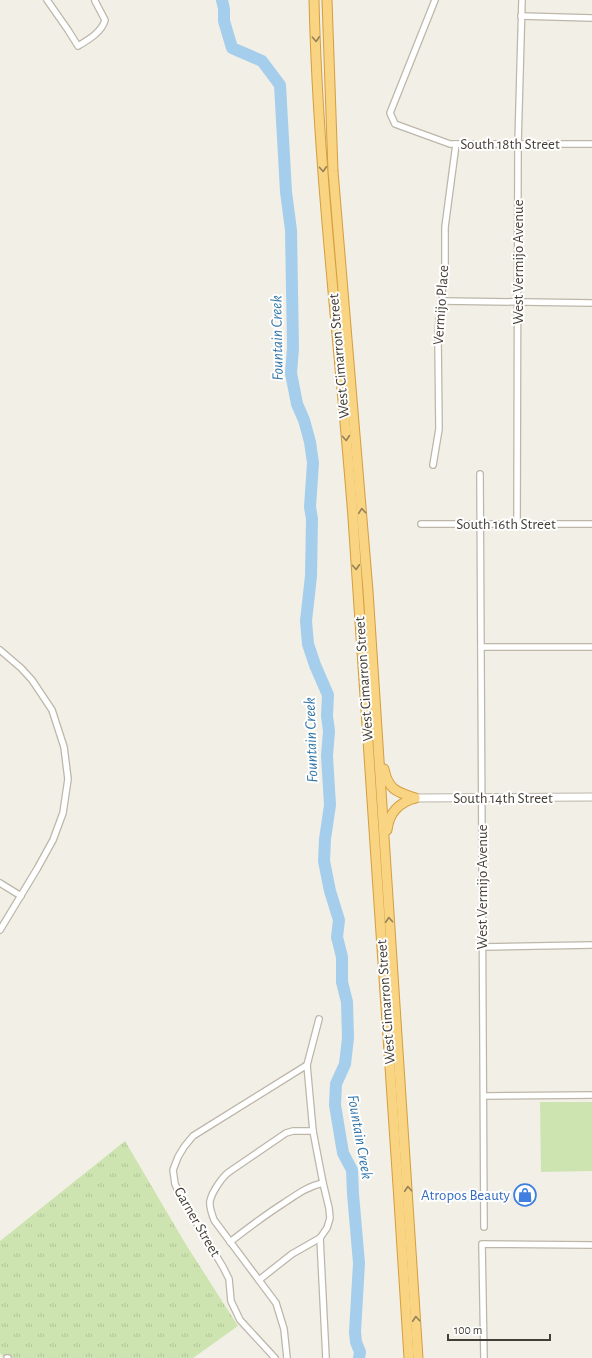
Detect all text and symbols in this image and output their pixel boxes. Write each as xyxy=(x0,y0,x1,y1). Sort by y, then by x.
one-way arrow xyxy=(311,36,320,42)
street label: South 18th Street xyxy=(460,137,560,152)
one-way arrow xyxy=(319,166,328,172)
street label: West Vermijo Avenue xyxy=(511,199,526,325)
street label: Vermijo Place xyxy=(431,264,451,345)
street label: West Cimarron Street xyxy=(326,293,352,419)
water label: Fountain Creek xyxy=(268,295,286,381)
one-way arrow xyxy=(342,435,351,441)
one-way arrow xyxy=(357,508,366,514)
street label: South 16th Street xyxy=(456,517,556,532)
one-way arrow xyxy=(352,564,361,570)
street label: West Cimarron Street xyxy=(352,616,376,742)
water label: Fountain Creek xyxy=(302,697,320,783)
street label: South 14th Street xyxy=(453,791,553,806)
street label: West Vermijo Avenue xyxy=(475,824,490,950)
one-way arrow xyxy=(385,917,394,923)
street label: West Cimarron Street xyxy=(374,939,398,1065)
water label: Fountain Creek xyxy=(345,1094,375,1180)
shop icon: Atropos Beauty xyxy=(512,1182,538,1208)
street label: Garner Street xyxy=(171,1185,223,1260)
one-way arrow xyxy=(403,1186,412,1192)
place label: Atropos Beauty xyxy=(421,1188,511,1203)
one-way arrow xyxy=(412,1316,420,1322)
scale bar xyxy=(448,1316,550,1342)
text: 100 m xyxy=(454,1324,482,1336)

